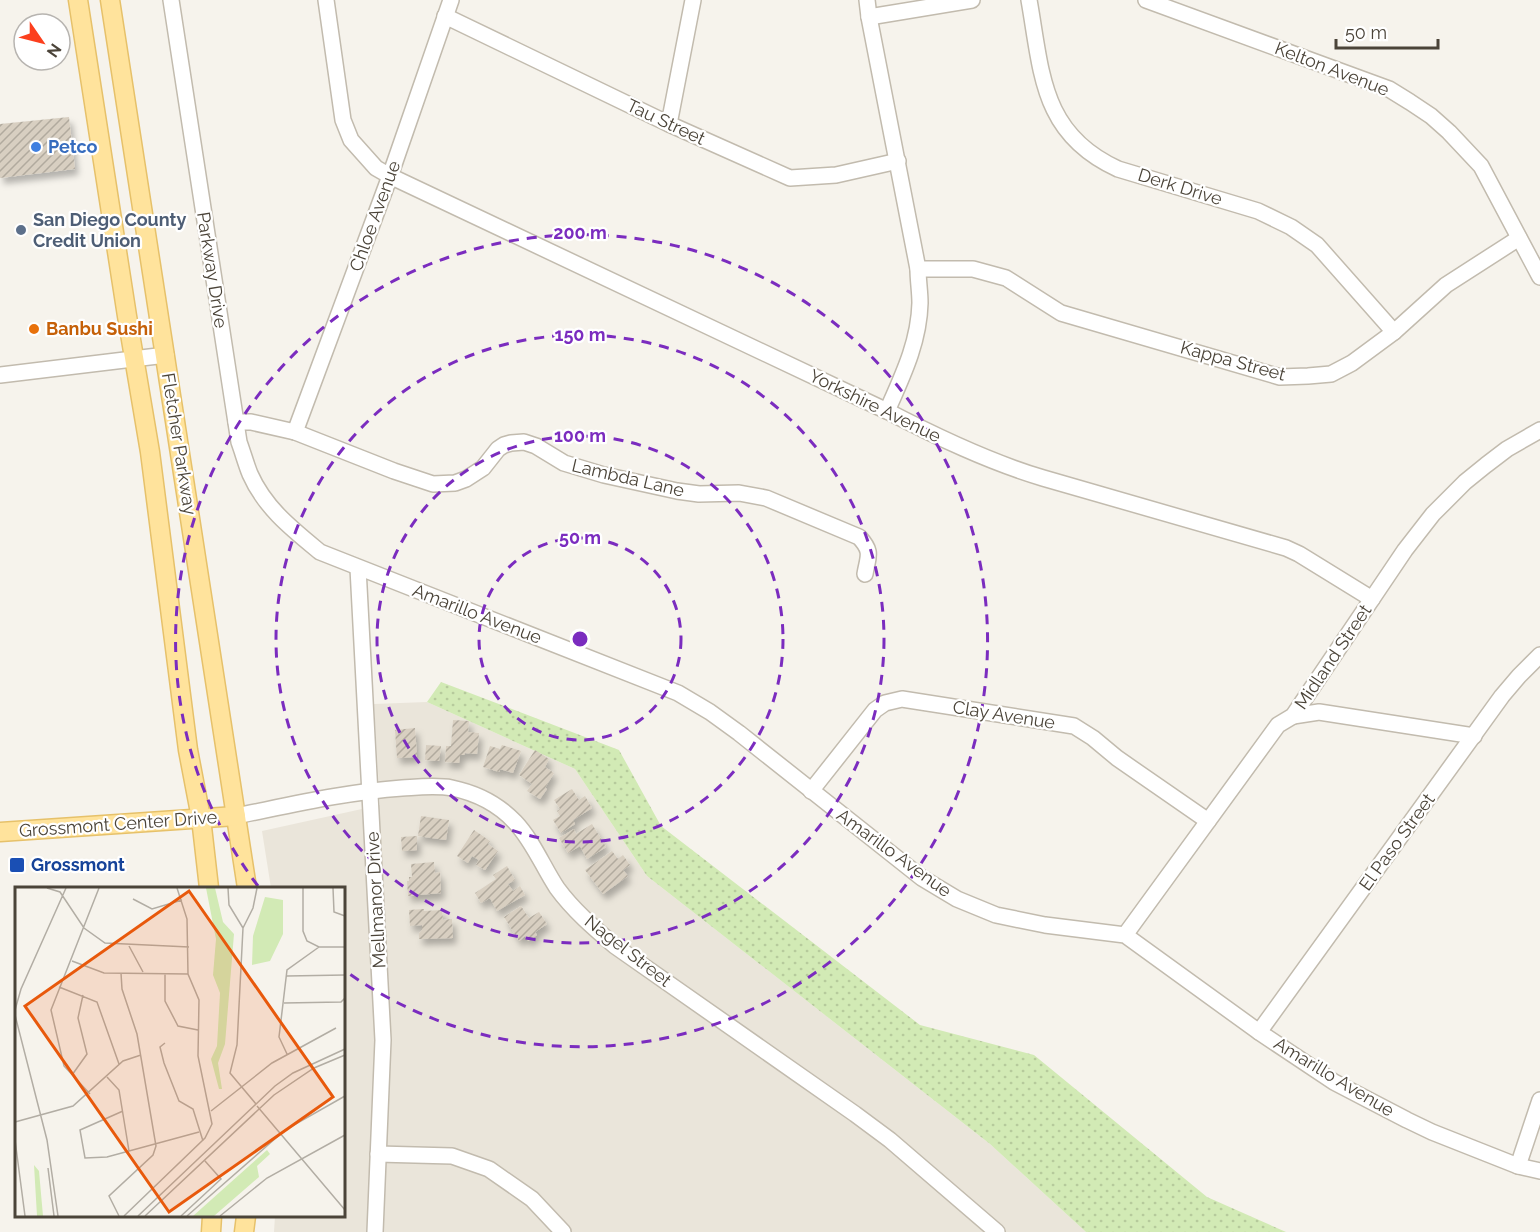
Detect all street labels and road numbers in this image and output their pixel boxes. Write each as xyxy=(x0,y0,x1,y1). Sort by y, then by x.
street label: Kelton Avenue xyxy=(1272,37,1393,100)
street label: Tau Street xyxy=(624,94,709,149)
street label: Chloe Avenue xyxy=(345,157,404,274)
street label: Derk Drive xyxy=(1136,164,1225,209)
street label: Parkway Drive xyxy=(193,210,232,330)
street label: Kappa Street xyxy=(1178,336,1288,385)
street label: Yorkshire Avenue xyxy=(806,365,945,447)
street label: Fletcher Parkway xyxy=(158,371,201,517)
street label: Lambda Lane xyxy=(570,454,687,501)
street label: Amarillo Avenue xyxy=(410,579,545,648)
street label: Midland Street xyxy=(1290,600,1375,713)
street label: Clay Avenue xyxy=(951,696,1057,733)
street label: El Paso Street xyxy=(1354,789,1439,894)
street label: Amarillo Avenue xyxy=(833,804,956,901)
street label: Grossmont Center Drive xyxy=(18,806,218,841)
street label: Mellmanor Drive xyxy=(361,831,390,969)
street label: Nagel Street xyxy=(581,910,676,991)
street label: Amarillo Avenue xyxy=(1270,1032,1399,1121)

